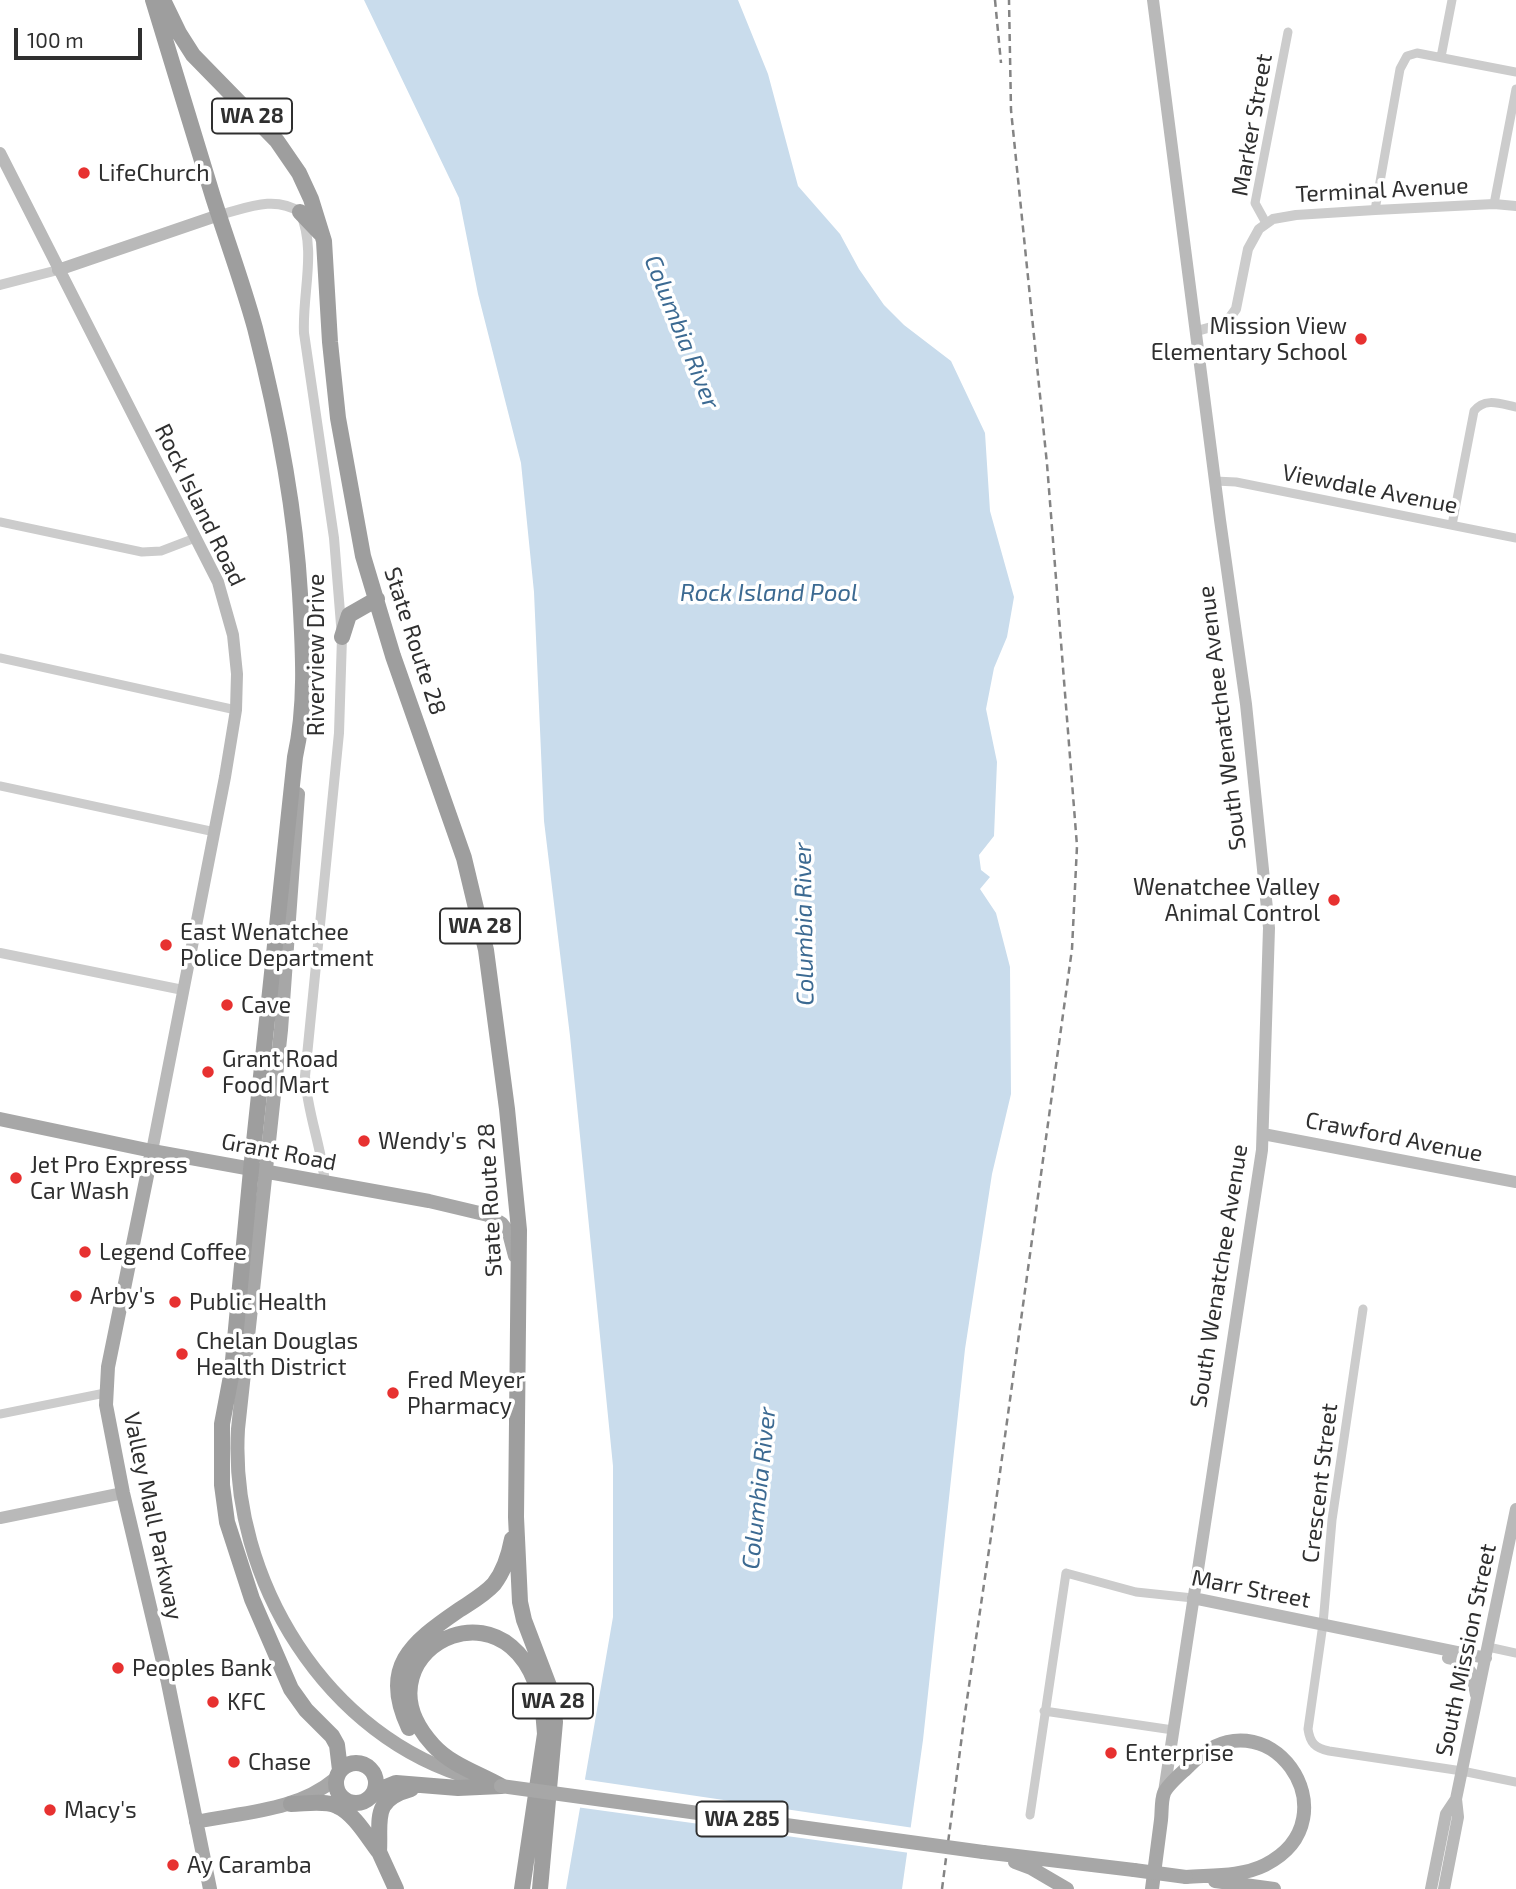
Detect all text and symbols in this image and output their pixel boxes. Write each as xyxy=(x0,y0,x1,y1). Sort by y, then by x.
scale bar xyxy=(18,14,145,58)
text: 100 m xyxy=(27,27,84,52)
street label: Marker Street xyxy=(1226,52,1278,198)
road number: WA 28 xyxy=(212,99,292,134)
place label: LifeChurch xyxy=(98,159,210,187)
marker: LifeChurch xyxy=(76,165,92,181)
street label: Terminal Avenue xyxy=(1295,172,1469,208)
water label: Columbia River xyxy=(638,251,726,413)
place label: Mission View Elementary School xyxy=(1151,312,1347,366)
marker: Mission View Elementary School xyxy=(1353,331,1369,347)
street label: Rock Island Road xyxy=(149,419,251,591)
street label: Viewdale Avenue xyxy=(1280,458,1460,520)
street label: State Route 28 xyxy=(378,564,452,718)
street label: Riverview Drive xyxy=(302,574,330,736)
water label: Rock Island Pool xyxy=(680,579,858,607)
street label: South Wenatchee Avenue xyxy=(1192,584,1252,852)
water label: Columbia River xyxy=(788,842,820,1006)
place label: Wenatchee Valley Animal Control xyxy=(1133,873,1320,927)
marker: Wenatchee Valley Animal Control xyxy=(1326,892,1342,908)
road number: WA 28 xyxy=(440,908,520,944)
place label: East Wenatchee Police Department xyxy=(180,918,374,972)
marker: East Wenatchee Police Department xyxy=(158,937,174,953)
place label: Cave xyxy=(241,991,291,1019)
marker: Cave xyxy=(219,997,235,1013)
place label: Grant Road Food Mart xyxy=(222,1045,339,1099)
marker: Grant Road Food Mart xyxy=(200,1064,216,1080)
street label: Crawford Avenue xyxy=(1303,1106,1485,1168)
street label: State Route 28 xyxy=(472,1122,508,1278)
street label: Grant Road xyxy=(219,1127,339,1177)
place label: Wendy's xyxy=(378,1127,467,1155)
marker: Wendy's xyxy=(356,1133,372,1149)
street label: South Wenatchee Avenue xyxy=(1185,1142,1253,1410)
place label: Jet Pro Express Car Wash xyxy=(30,1151,188,1205)
marker: Jet Pro Express Car Wash xyxy=(8,1170,24,1186)
place label: Legend Coffee xyxy=(99,1238,247,1266)
marker: Legend Coffee xyxy=(77,1244,93,1260)
place label: Arby's xyxy=(90,1282,155,1310)
marker: Arby's xyxy=(68,1288,84,1304)
place label: Public Health xyxy=(189,1288,327,1316)
marker: Public Health xyxy=(167,1294,183,1310)
place label: Chelan Douglas Health District xyxy=(196,1327,358,1381)
marker: Chelan Douglas Health District xyxy=(174,1346,190,1362)
place label: Fred Meyer Pharmacy xyxy=(407,1366,525,1420)
marker: Fred Meyer Pharmacy xyxy=(385,1385,401,1401)
street label: Crescent Street xyxy=(1297,1402,1343,1564)
water label: Columbia River xyxy=(736,1405,782,1571)
street label: Valley Mall Parkway xyxy=(118,1410,188,1622)
street label: South Mission Street xyxy=(1430,1541,1502,1759)
street label: Marr Street xyxy=(1189,1564,1313,1614)
place label: Peoples Bank xyxy=(132,1654,272,1682)
marker: Peoples Bank xyxy=(110,1660,126,1676)
road number: WA 28 xyxy=(513,1684,593,1718)
place label: KFC xyxy=(227,1688,266,1716)
marker: KFC xyxy=(205,1694,221,1710)
place label: Enterprise xyxy=(1125,1739,1234,1767)
marker: Enterprise xyxy=(1103,1745,1119,1761)
place label: Chase xyxy=(248,1748,311,1776)
marker: Chase xyxy=(226,1754,242,1770)
place label: Macy's xyxy=(64,1796,137,1824)
road number: WA 285 xyxy=(696,1801,788,1836)
marker: Macy's xyxy=(42,1802,58,1818)
place label: Ay Caramba xyxy=(187,1851,312,1879)
marker: Ay Caramba xyxy=(165,1857,181,1873)

